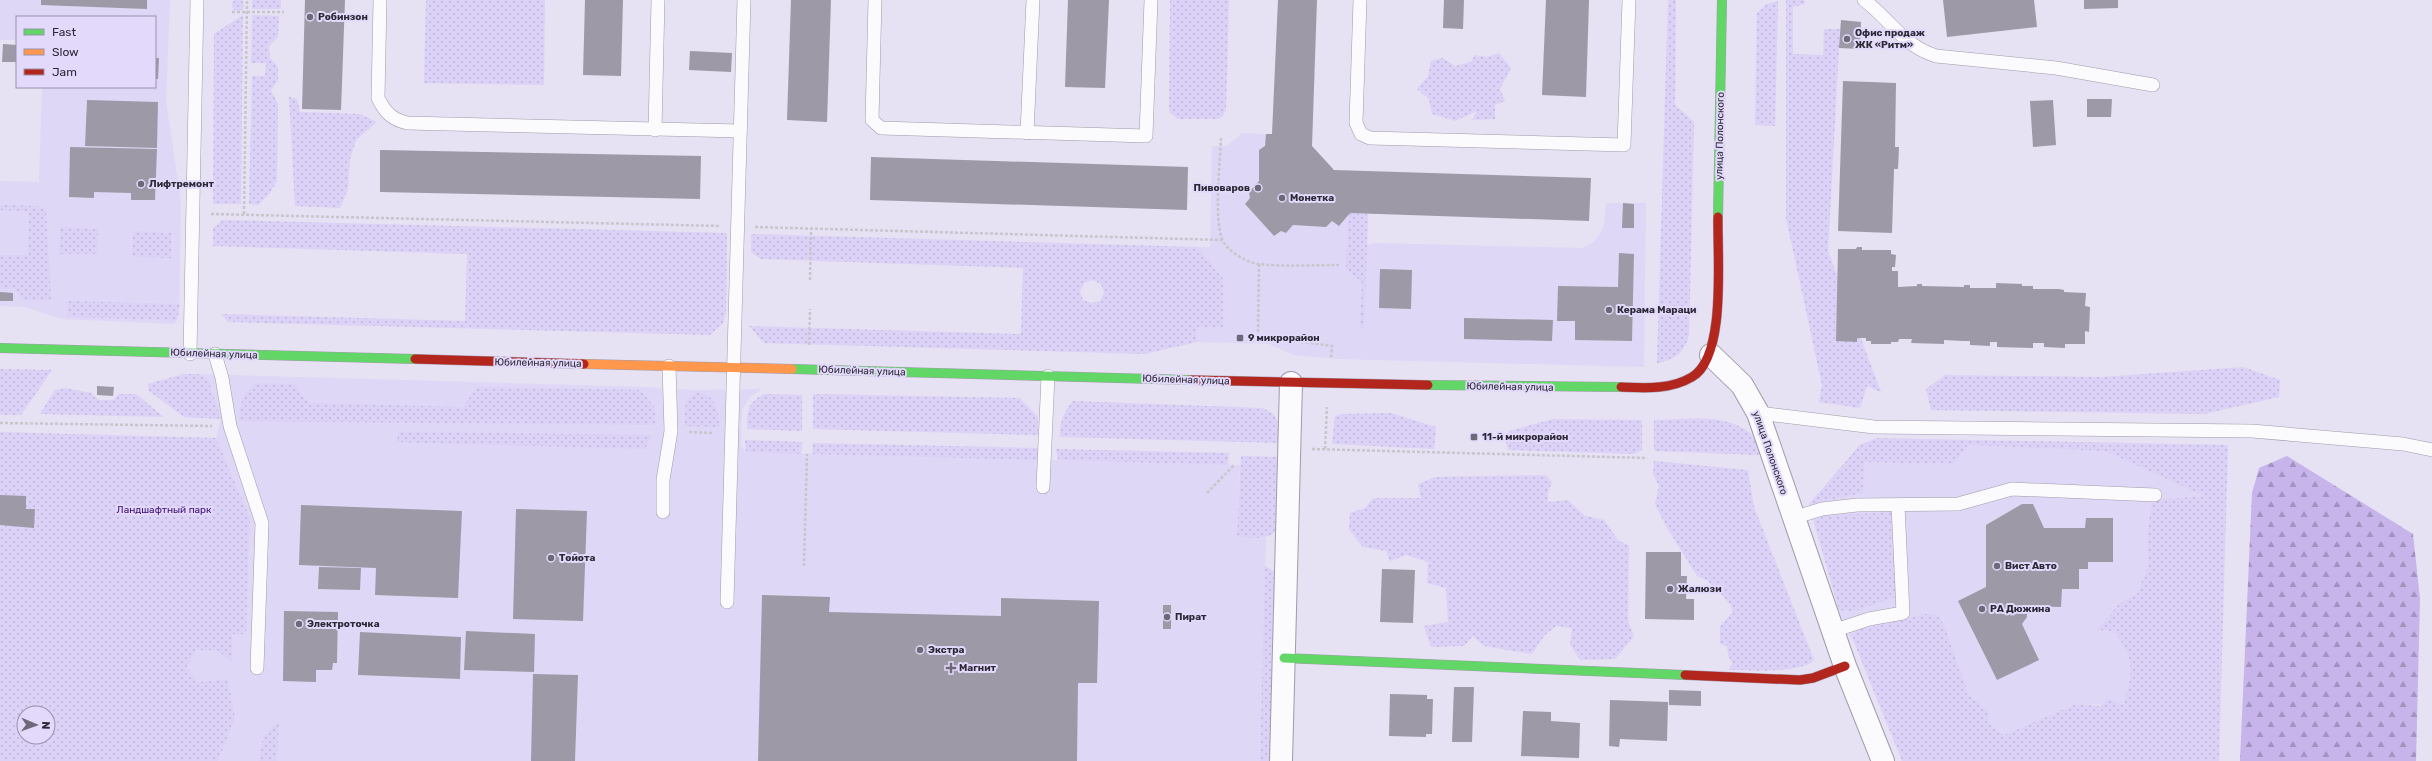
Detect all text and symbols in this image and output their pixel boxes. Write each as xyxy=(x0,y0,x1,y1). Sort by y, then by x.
place label: Робинзон xyxy=(318,11,368,23)
marker: Робинзон xyxy=(305,12,315,22)
legend xyxy=(16,16,156,88)
text: Fast xyxy=(52,25,76,39)
place label: Офис продаж ЖК «Ритм» xyxy=(1855,27,1925,51)
marker: Офис продаж ЖК «Ритм» xyxy=(1842,34,1852,44)
text: Slow xyxy=(52,45,79,59)
text: Jam xyxy=(52,65,77,79)
street label: улица Полонского xyxy=(1713,92,1727,180)
place label: Лифтремонт xyxy=(149,178,215,190)
marker: Лифтремонт xyxy=(136,179,146,189)
place label: Пивоваров xyxy=(1194,182,1250,194)
marker: Пивоваров xyxy=(1253,183,1263,193)
place label: Монетка xyxy=(1290,192,1334,204)
marker: Монетка xyxy=(1277,193,1287,203)
place label: Керама Мараци xyxy=(1617,304,1696,316)
marker: Керама Мараци xyxy=(1604,305,1614,315)
place label: 9 микрорайон xyxy=(1248,332,1320,344)
marker: 9 микрорайон xyxy=(1235,333,1245,343)
street label: Юбилейная улица xyxy=(170,346,258,362)
street label: Юбилейная улица xyxy=(494,356,582,370)
street label: Юбилейная улица xyxy=(818,363,906,379)
street label: Юбилейная улица xyxy=(1142,372,1230,388)
street label: Юбилейная улица xyxy=(1466,380,1554,394)
street label: улица Полонского xyxy=(1750,409,1790,497)
place label: 11-й микрорайон xyxy=(1482,431,1568,443)
marker: 11-й микрорайон xyxy=(1469,432,1479,442)
park label: Ландшафтный парк xyxy=(117,504,212,516)
place label: Тойота xyxy=(559,552,595,564)
marker: Тойота xyxy=(546,553,556,563)
place label: Вист Авто xyxy=(2005,560,2057,572)
marker: Вист Авто xyxy=(1992,561,2002,571)
place label: Жалюзи xyxy=(1678,583,1722,595)
marker: Жалюзи xyxy=(1665,584,1675,594)
place label: РА Дюжина xyxy=(1990,603,2050,615)
marker: РА Дюжина xyxy=(1977,604,1987,614)
place label: Пират xyxy=(1175,611,1207,623)
marker: Пират xyxy=(1162,612,1172,622)
place label: Электроточка xyxy=(307,618,380,630)
marker: Электроточка xyxy=(294,619,304,629)
place label: Экстра xyxy=(928,644,964,656)
marker: Экстра xyxy=(915,645,925,655)
place label: Магнит xyxy=(959,662,997,674)
marker: Магнит xyxy=(946,663,956,673)
north arrow xyxy=(16,705,56,745)
text: N xyxy=(39,721,52,730)

